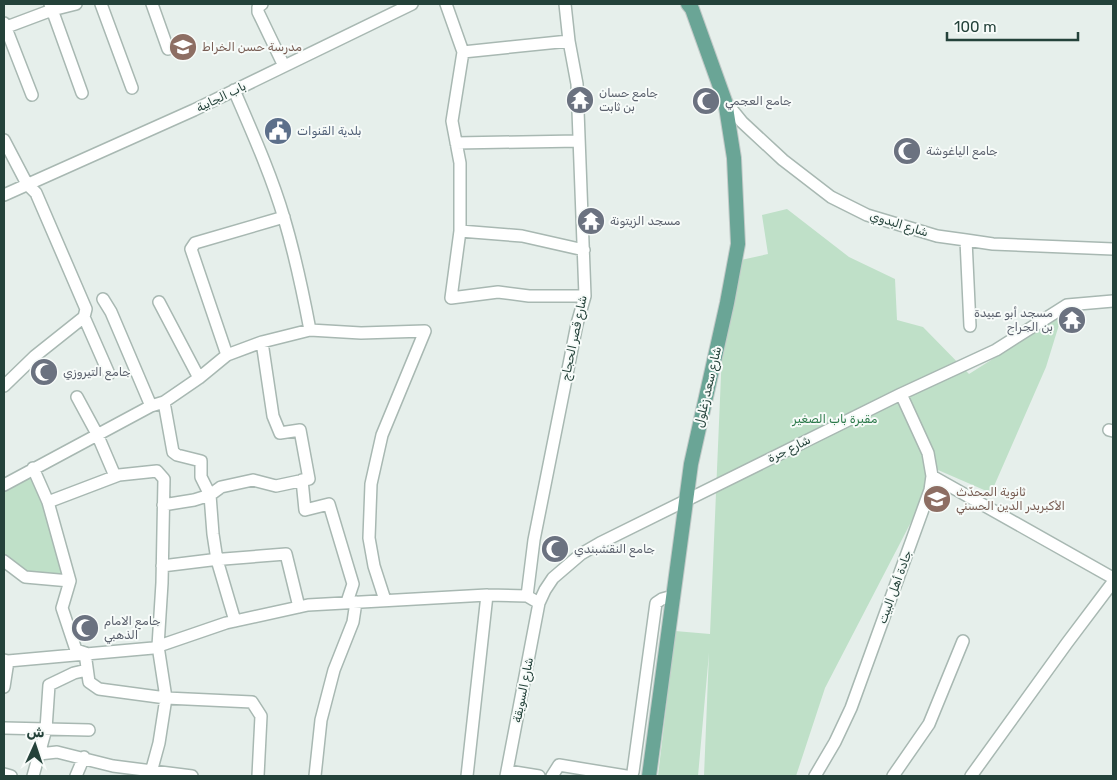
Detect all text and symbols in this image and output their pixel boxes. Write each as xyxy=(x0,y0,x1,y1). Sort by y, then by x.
scale bar xyxy=(947,10,1078,42)
text: 100 m xyxy=(954,18,996,36)
school or university icon: مدرسة حسن الخراط xyxy=(168,32,198,62)
place label: مدرسة حسن الخراط xyxy=(202,40,302,55)
street label: باب الجابية xyxy=(194,79,248,115)
temple icon: جامع حسان بن ثابت xyxy=(565,85,595,115)
place label: جامع حسان بن ثابت xyxy=(599,86,658,114)
mosque icon: جامع العجمي xyxy=(691,86,721,116)
place label: جامع العجمي xyxy=(725,94,792,110)
public building icon: بلدية القنوات xyxy=(263,116,293,146)
place label: بلدية القنوات xyxy=(297,124,361,139)
mosque icon: جامع الياغوشة xyxy=(892,136,922,166)
place label: جامع الياغوشة xyxy=(926,144,998,160)
temple icon: مسجد الزيتونة xyxy=(576,206,606,236)
street label: شارع البدوي xyxy=(867,208,930,241)
place label: مسجد الزيتونة xyxy=(610,214,681,229)
street label: شارع قصر الحجاج xyxy=(558,294,592,382)
temple icon: مسجد أبو عبيدة بن الجراح xyxy=(1057,305,1087,335)
place label: مسجد أبو عبيدة بن الجراح xyxy=(974,306,1053,336)
street label: شارع سعد زغلول xyxy=(692,345,726,429)
mosque icon: جامع التيروزي xyxy=(29,357,59,387)
place label: جامع التيروزي xyxy=(63,365,131,381)
park label: مقبرة باب الصغير xyxy=(792,412,878,427)
street label: شارع جرة xyxy=(765,433,814,467)
school or university icon: ثانوية المحدّث الأكبربدر الدين الحسني xyxy=(922,484,952,514)
place label: ثانوية المحدّث الأكبربدر الدين الحسني xyxy=(956,485,1065,515)
mosque icon: جامع النقشبندي xyxy=(540,534,570,564)
place label: جامع النقشبندي xyxy=(574,542,655,558)
street label: جادة أهل البيت xyxy=(875,548,915,626)
mosque icon: جامع الامام الذهبي xyxy=(70,613,100,643)
place label: جامع الامام الذهبي xyxy=(104,614,161,644)
street label: شارع السويقة xyxy=(510,656,538,724)
north arrow xyxy=(10,720,60,770)
text: ش xyxy=(26,724,45,741)

